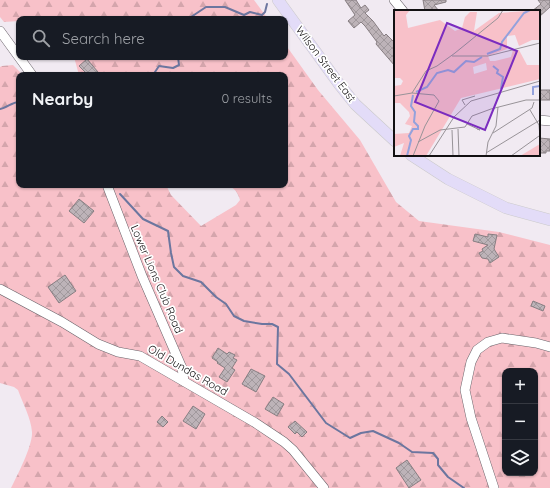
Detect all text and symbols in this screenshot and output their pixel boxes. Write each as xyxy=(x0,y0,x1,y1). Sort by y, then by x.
inset map xyxy=(394,10,540,156)
search box xyxy=(16,16,288,60)
street label: Wilson Street East xyxy=(293,23,359,105)
icon: search xyxy=(30,27,52,49)
text: Search here xyxy=(62,29,145,48)
text: Nearby xyxy=(32,88,93,109)
text: 0 results xyxy=(221,90,272,106)
street label: Lower Lions Club Road xyxy=(128,223,186,335)
street label: Old Dundas Road xyxy=(146,341,230,399)
map controls xyxy=(502,368,538,476)
button: + xyxy=(502,368,538,404)
button: − xyxy=(502,404,538,440)
button: layers xyxy=(502,440,538,476)

